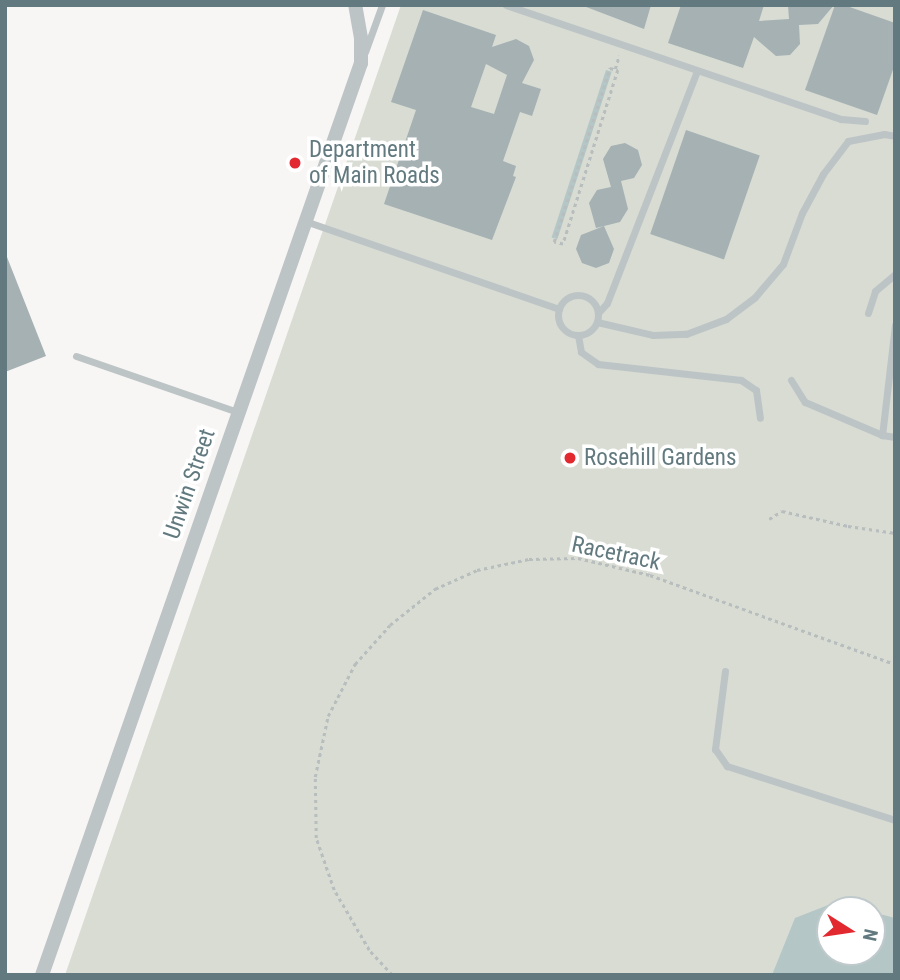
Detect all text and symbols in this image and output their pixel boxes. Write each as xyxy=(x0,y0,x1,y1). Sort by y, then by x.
place label: Department of Main Roads xyxy=(309,136,440,190)
marker: Department of Main Roads xyxy=(287,155,303,171)
street label: Unwin Street xyxy=(158,425,222,543)
place label: Rosehill Gardens xyxy=(584,444,736,472)
marker: Rosehill Gardens xyxy=(562,450,578,466)
street label: Racetrack xyxy=(569,531,663,577)
north arrow xyxy=(816,896,886,966)
text: N xyxy=(858,927,883,943)

